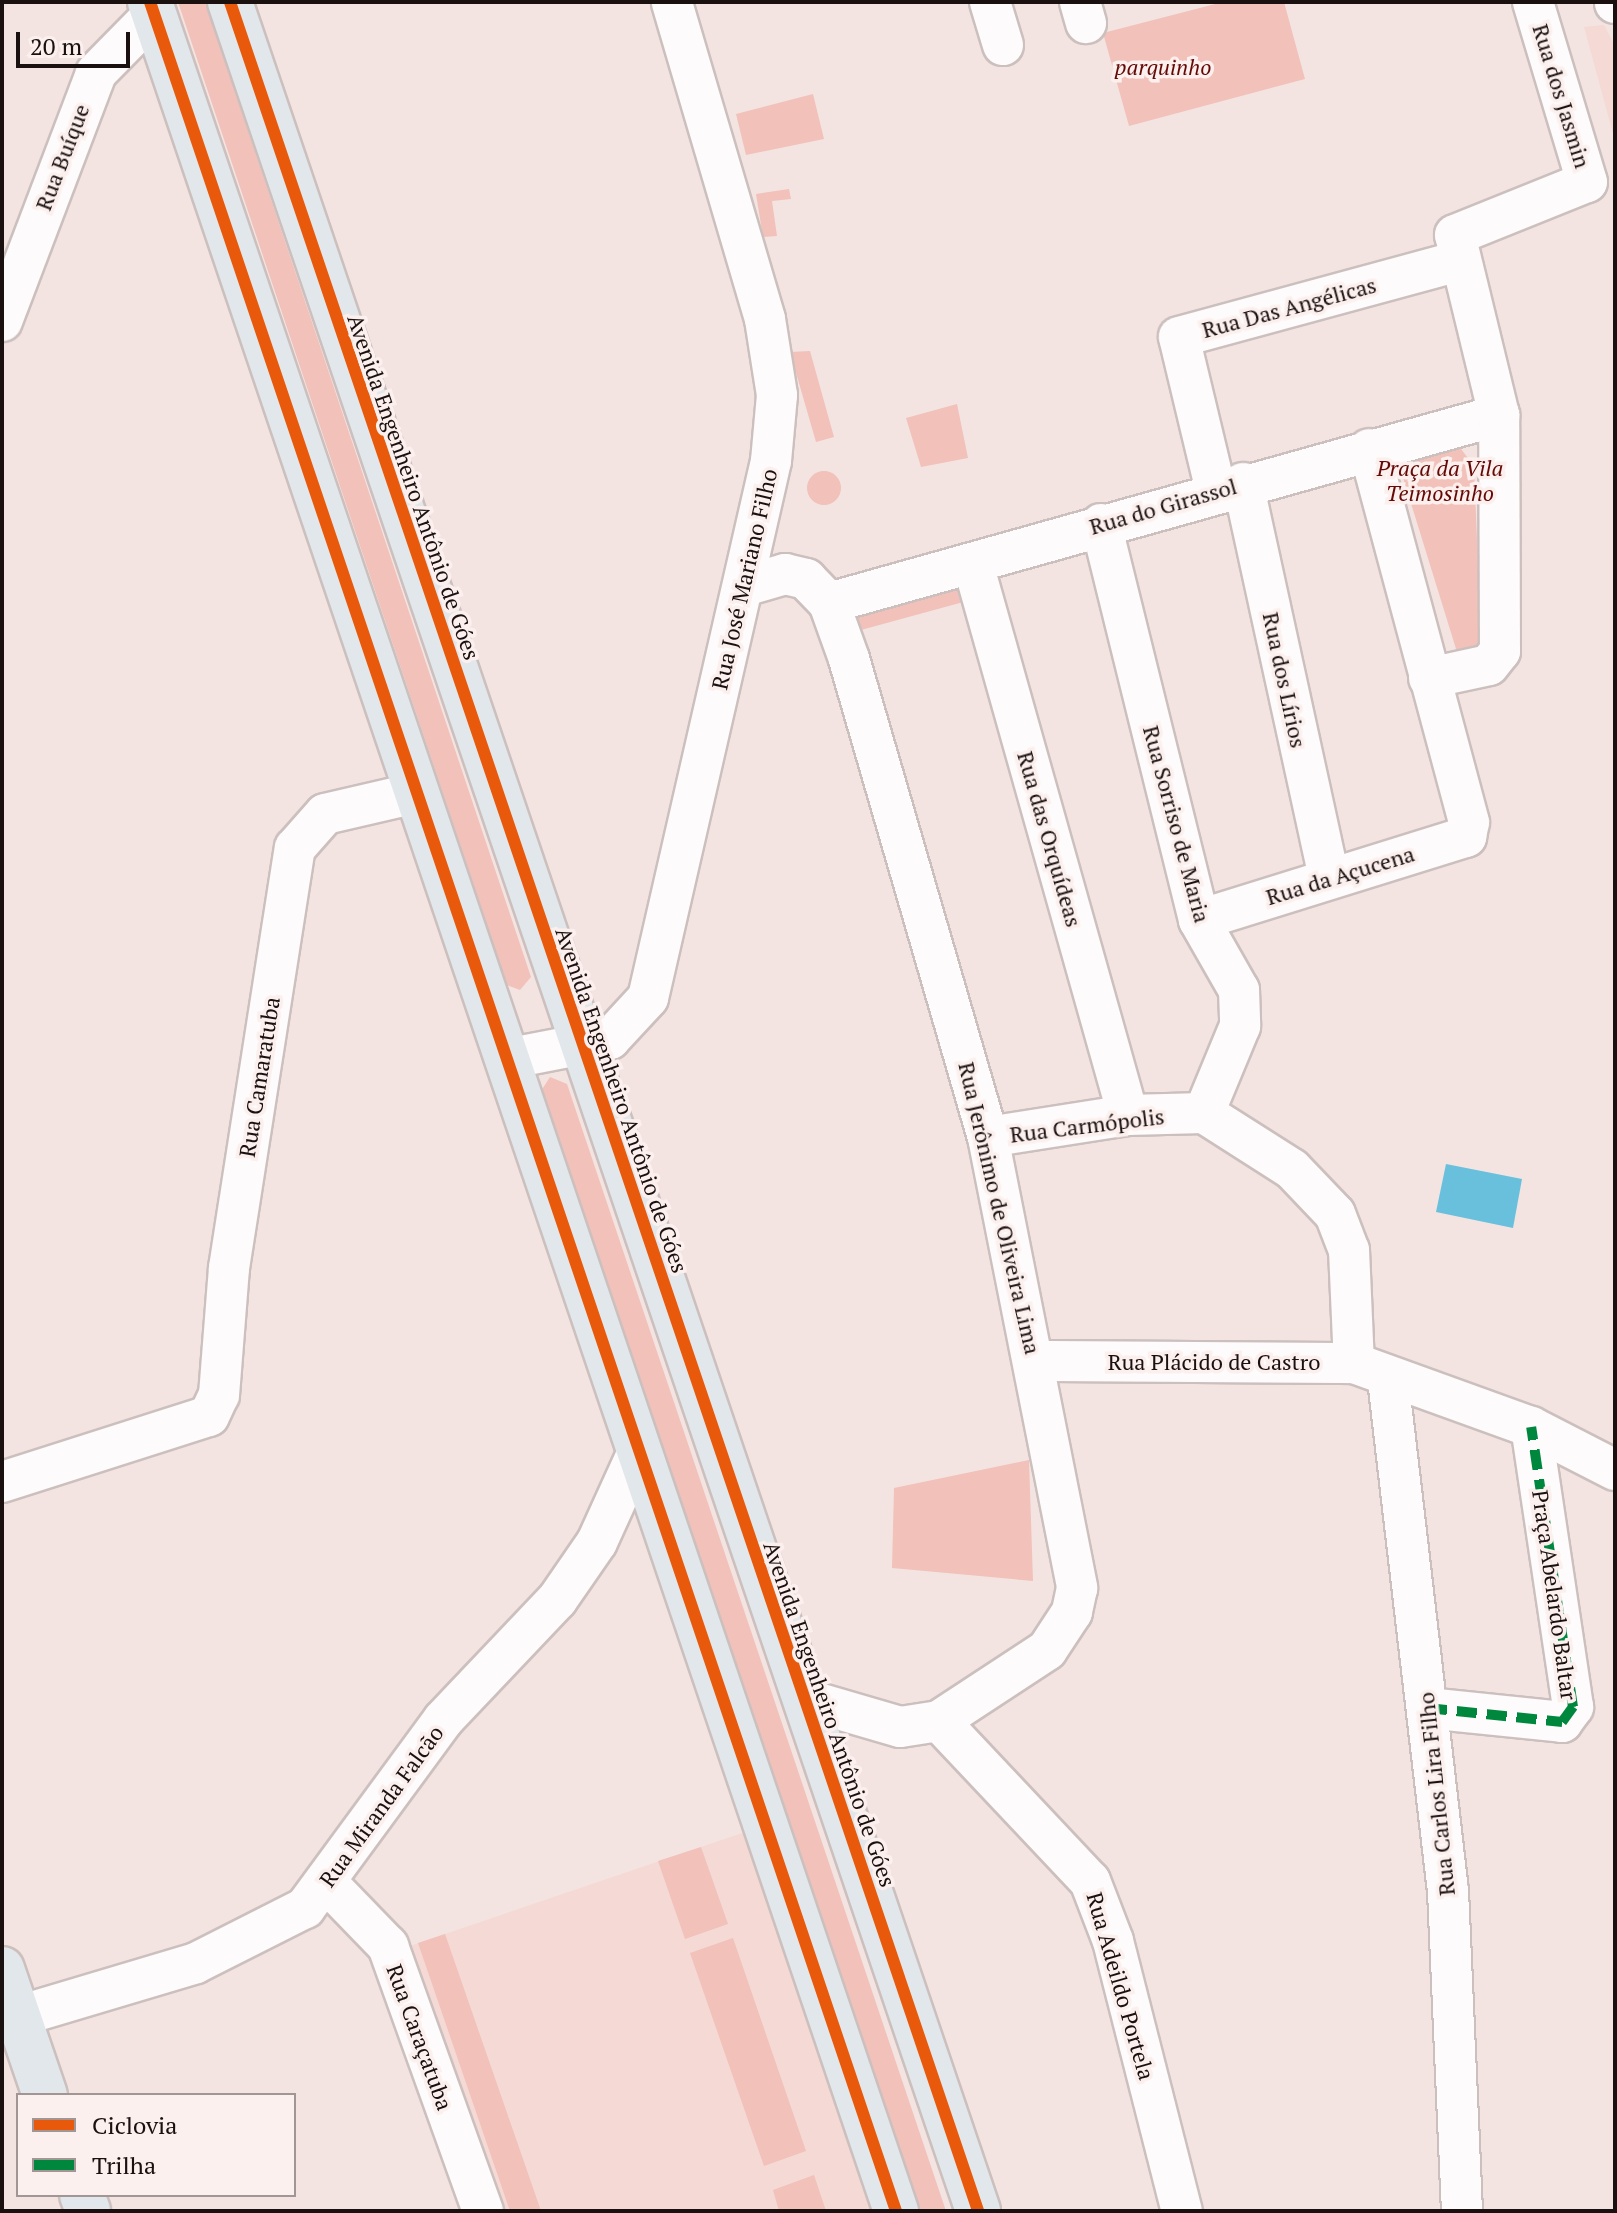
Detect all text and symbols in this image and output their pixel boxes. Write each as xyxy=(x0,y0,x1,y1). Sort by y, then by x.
scale bar xyxy=(20,16,134,66)
street label: Rua dos Jasmin xyxy=(1528,21,1596,171)
text: 20 m xyxy=(30,30,82,62)
park label: parquinho xyxy=(1115,54,1211,80)
street label: Rua Buíque xyxy=(30,100,94,214)
street label: Rua Das Angélicas xyxy=(1199,271,1379,343)
street label: Avenida Engenheiro Antônio de Góes xyxy=(342,311,486,663)
park label: Praça da Vila Teimosinho xyxy=(1376,454,1504,506)
street label: Rua José Mariano Filho xyxy=(706,466,782,692)
street label: Rua do Girassol xyxy=(1086,472,1240,540)
street label: Rua dos Lírios xyxy=(1258,610,1312,750)
street label: Rua Sorriso de Maria xyxy=(1138,723,1216,925)
street label: Rua das Orquídeas xyxy=(1012,748,1088,930)
street label: Rua da Açucena xyxy=(1263,840,1417,910)
street label: Avenida Engenheiro Antônio de Góes xyxy=(550,924,694,1276)
street label: Rua Camaratuba xyxy=(233,995,285,1159)
street label: Rua Jerônimo de Oliveira Lima xyxy=(954,1059,1046,1357)
street label: Rua Carmópolis xyxy=(1008,1102,1166,1148)
street label: Rua Plácido de Castro xyxy=(1108,1349,1320,1375)
street label: Praça Abelardo Baltar xyxy=(1527,1488,1583,1702)
street label: Avenida Engenheiro Antônio de Góes xyxy=(758,1538,902,1890)
street label: Rua Carlos Lira Filho xyxy=(1412,1691,1460,1897)
street label: Rua Miranda Falcão xyxy=(314,1720,448,1892)
street label: Rua Adeildo Portela xyxy=(1082,1889,1160,2083)
street label: Rua Caraçatuba xyxy=(381,1961,459,2113)
legend xyxy=(16,2093,296,2197)
text: Ciclovia xyxy=(92,2109,177,2141)
text: Trilha xyxy=(92,2149,156,2181)

